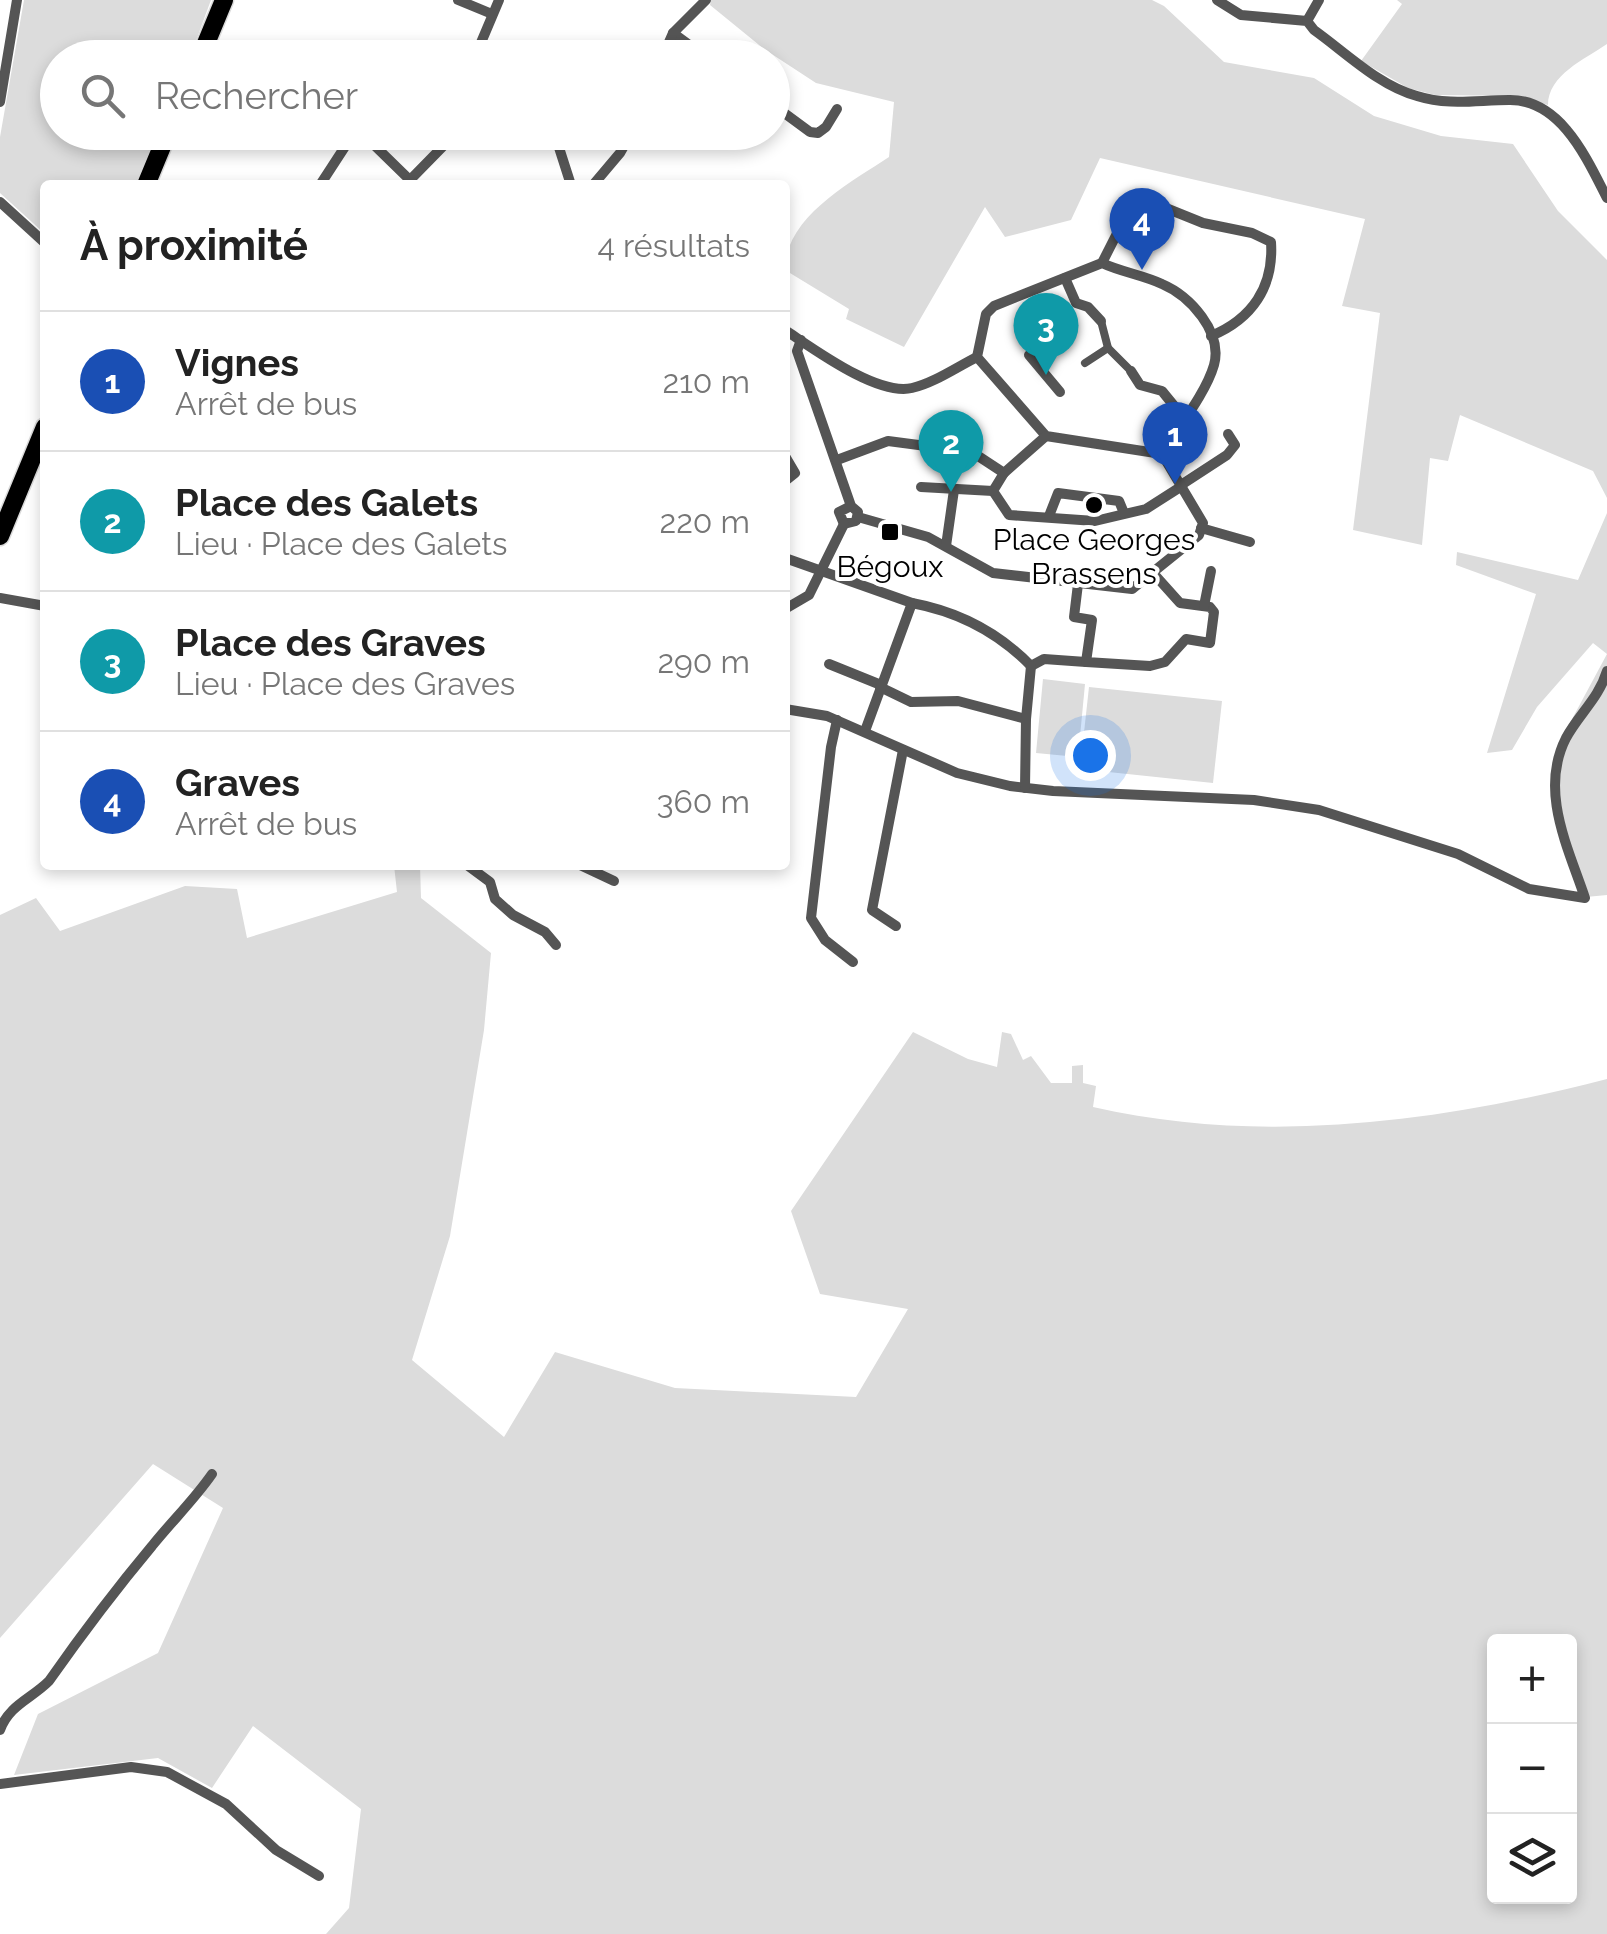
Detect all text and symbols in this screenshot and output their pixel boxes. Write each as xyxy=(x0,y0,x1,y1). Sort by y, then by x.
search box xyxy=(40,40,790,150)
icon: search xyxy=(75,68,130,123)
text: Rechercher xyxy=(155,73,358,118)
pin: 4 xyxy=(1110,188,1174,270)
text: À proximité xyxy=(80,221,308,270)
text: 4 résultats xyxy=(597,227,750,264)
pin: 3 xyxy=(1014,292,1078,375)
text: Vignes xyxy=(175,340,299,385)
text: 1 xyxy=(105,363,120,400)
text: 210 m xyxy=(662,363,750,400)
text: Arrêt de bus xyxy=(175,385,357,422)
pin: 1 xyxy=(1142,402,1208,484)
pin: 2 xyxy=(918,410,984,492)
text: Place des Galets xyxy=(175,480,478,525)
marker: Place Georges Brassens xyxy=(1083,494,1105,516)
text: 2 xyxy=(103,503,122,540)
text: 220 m xyxy=(660,503,750,540)
marker: Bégoux xyxy=(879,521,901,543)
place label: Place Georges Brassens xyxy=(993,522,1195,591)
text: Lieu · Place des Galets xyxy=(175,525,507,562)
place label: Bégoux xyxy=(837,549,943,584)
text: Place des Graves xyxy=(175,620,486,665)
text: 3 xyxy=(104,643,121,680)
text: 290 m xyxy=(657,643,750,680)
text: Lieu · Place des Graves xyxy=(175,665,515,702)
your location xyxy=(1065,730,1116,781)
text: Graves xyxy=(175,760,300,805)
text: 4 xyxy=(103,783,122,820)
text: 360 m xyxy=(656,783,750,820)
text: Arrêt de bus xyxy=(175,805,357,842)
map controls xyxy=(1487,1634,1577,1904)
button: + xyxy=(1487,1634,1577,1724)
button: − xyxy=(1487,1724,1577,1814)
button: layers xyxy=(1487,1814,1577,1904)

